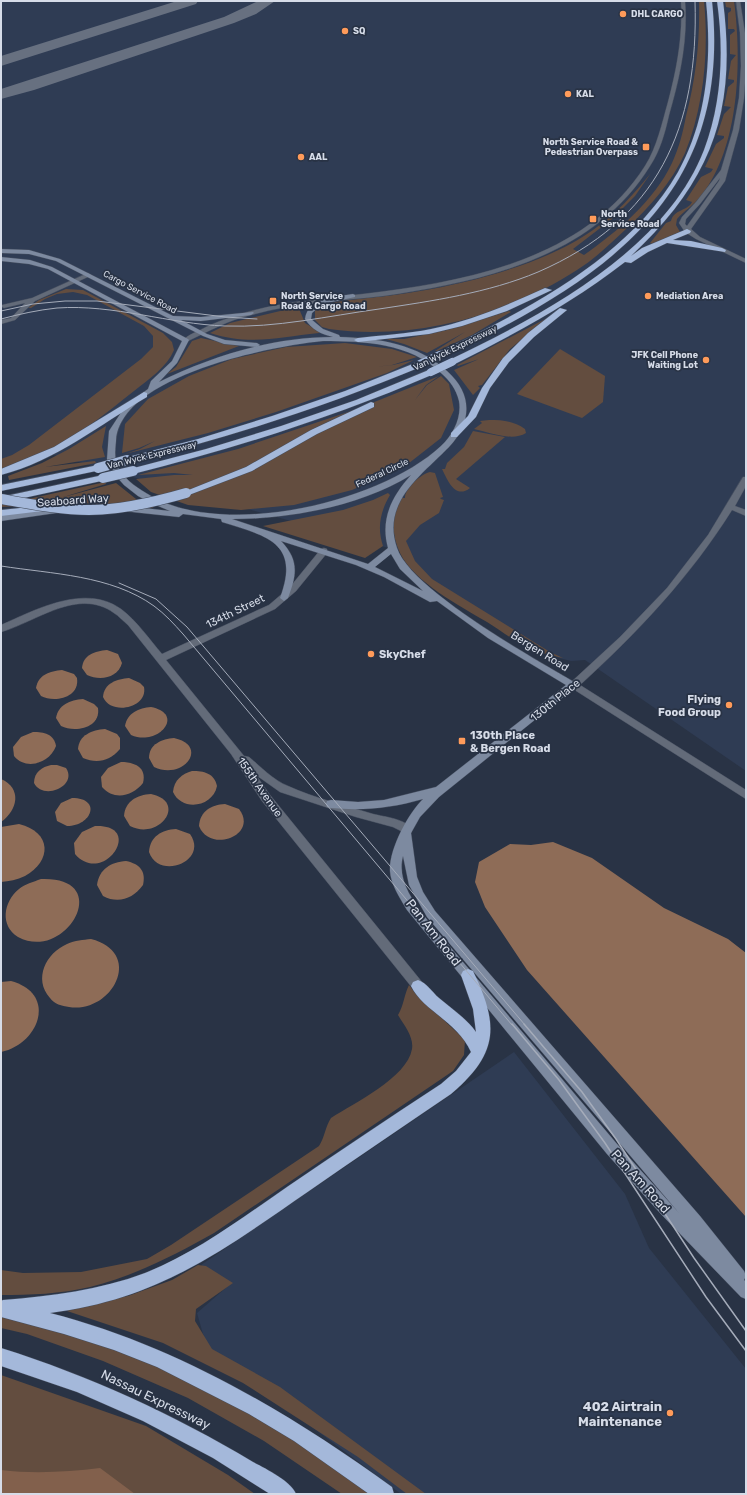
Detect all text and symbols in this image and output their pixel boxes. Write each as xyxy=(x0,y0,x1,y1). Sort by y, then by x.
marker: DHL CARGO xyxy=(618,9,628,19)
place label: DHL CARGO xyxy=(631,9,683,19)
marker: SQ xyxy=(340,26,350,36)
place label: SQ xyxy=(353,26,366,36)
marker: KAL xyxy=(563,89,573,99)
place label: KAL xyxy=(576,89,594,99)
place label: North Service Road & Pedestrian Overpass xyxy=(543,137,638,157)
marker: North Service Road & Pedestrian Overpass xyxy=(641,142,651,152)
marker: AAL xyxy=(296,152,306,162)
place label: AAL xyxy=(309,152,328,162)
place label: North Service Road xyxy=(601,209,660,229)
marker: North Service Road xyxy=(588,214,598,224)
street label: Cargo Service Road xyxy=(102,268,178,316)
place label: North Service Road & Cargo Road xyxy=(281,291,366,312)
marker: Mediation Area xyxy=(643,291,653,301)
place label: Mediation Area xyxy=(656,291,723,301)
marker: North Service Road & Cargo Road xyxy=(268,296,278,306)
street label: Van Wyck Expressway xyxy=(412,323,498,373)
place label: JFK Cell Phone Waiting Lot xyxy=(631,350,699,371)
marker: JFK Cell Phone Waiting Lot xyxy=(701,355,711,365)
street label: Van Wyck Expressway xyxy=(106,439,198,471)
street label: Federal Circle xyxy=(354,456,410,490)
street label: Seaboard Way xyxy=(37,492,109,509)
street label: 134th Street xyxy=(204,591,267,631)
street label: Bergen Road xyxy=(508,628,571,674)
place label: SkyChef xyxy=(379,648,426,661)
marker: SkyChef xyxy=(366,649,376,659)
street label: 130th Place xyxy=(528,676,583,724)
place label: Flying Food Group xyxy=(658,693,721,719)
marker: Flying Food Group xyxy=(724,700,734,710)
place label: 130th Place & Bergen Road xyxy=(470,729,550,755)
marker: 130th Place & Bergen Road xyxy=(457,736,467,746)
street label: 155th Avenue xyxy=(234,755,285,820)
street label: Pan Am Road xyxy=(403,896,464,969)
street label: Pan Am Road xyxy=(608,1146,673,1216)
street label: Nassau Expressway xyxy=(99,1366,213,1432)
place label: 402 Airtrain Maintenance xyxy=(578,1399,662,1429)
marker: 402 Airtrain Maintenance xyxy=(665,1408,675,1418)

